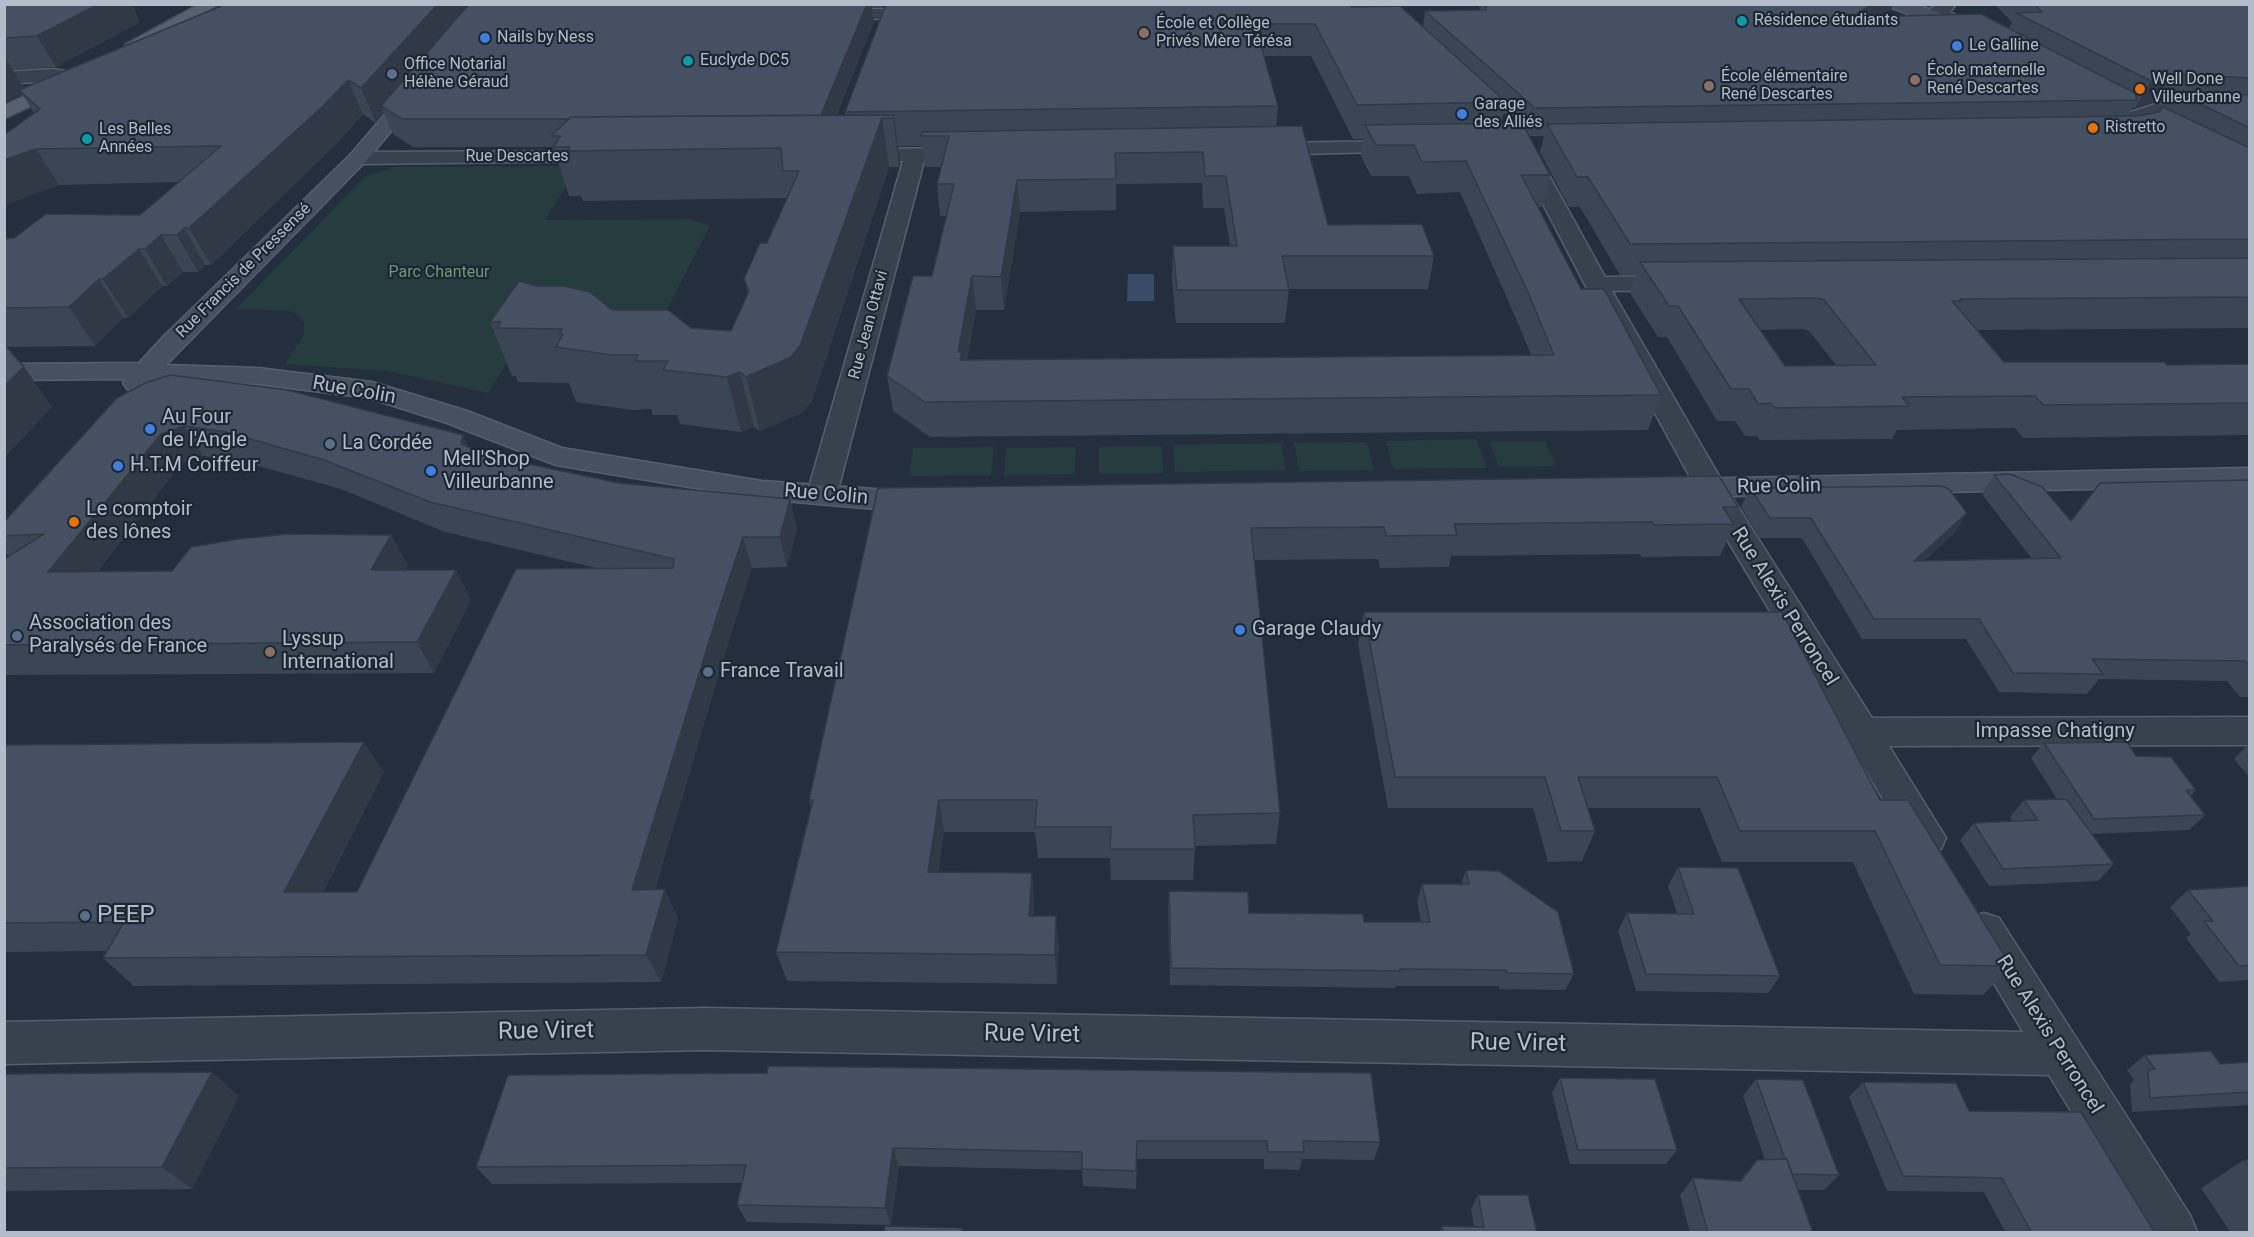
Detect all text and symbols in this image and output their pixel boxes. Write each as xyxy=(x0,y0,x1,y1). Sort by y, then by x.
place label: Résidence étudiants xyxy=(1754,11,1898,31)
place label: École et Collège Privés Mère Térésa xyxy=(1156,14,1292,52)
marker: Résidence étudiants xyxy=(1735,14,1749,28)
marker: École et Collège Privés Mère Térésa xyxy=(1137,26,1151,40)
place label: Nails by Ness xyxy=(497,28,594,48)
marker: Nails by Ness xyxy=(478,31,492,45)
place label: Le Galline xyxy=(1969,36,2039,56)
marker: Le Galline xyxy=(1950,39,1964,53)
place label: Euclyde DC5 xyxy=(700,51,789,71)
marker: Euclyde DC5 xyxy=(681,54,695,68)
place label: Office Notarial Hélène Géraud xyxy=(404,55,509,93)
place label: École maternelle René Descartes xyxy=(1927,61,2045,99)
marker: Office Notarial Hélène Géraud xyxy=(385,67,399,81)
place label: École élémentaire René Descartes xyxy=(1721,67,1848,105)
place label: Well Done Villeurbanne xyxy=(2152,70,2240,108)
marker: École maternelle René Descartes xyxy=(1908,73,1922,87)
marker: École élémentaire René Descartes xyxy=(1702,79,1716,93)
marker: Well Done Villeurbanne xyxy=(2133,82,2147,96)
place label: Garage des Alliés xyxy=(1474,95,1543,133)
marker: Garage des Alliés xyxy=(1455,107,1469,121)
place label: Ristretto xyxy=(2105,118,2165,138)
place label: Les Belles Années xyxy=(99,120,171,158)
marker: Ristretto xyxy=(2086,121,2100,135)
marker: Les Belles Années xyxy=(80,132,94,146)
street label: Rue Descartes xyxy=(465,147,569,167)
street label: Rue Francis de Pressensé xyxy=(173,200,315,342)
park label: Parc Chanteur xyxy=(388,263,490,283)
street label: Rue Jean Ottavi xyxy=(845,269,893,381)
street label: Rue Colin xyxy=(310,372,398,410)
place label: Au Four de l'Angle xyxy=(162,406,247,453)
marker: Au Four de l'Angle xyxy=(143,422,157,436)
place label: La Cordée xyxy=(342,432,432,456)
marker: La Cordée xyxy=(323,437,337,451)
place label: Mell'Shop Villeurbanne xyxy=(443,448,554,495)
place label: H.T.M Coiffeur xyxy=(130,454,258,478)
marker: H.T.M Coiffeur xyxy=(111,459,125,473)
marker: Mell'Shop Villeurbanne xyxy=(424,464,438,478)
street label: Rue Colin xyxy=(1737,474,1821,500)
street label: Rue Colin xyxy=(783,479,869,511)
place label: Le comptoir des lônes xyxy=(86,498,192,545)
marker: Le comptoir des lônes xyxy=(67,515,81,529)
street label: Rue Alexis Perroncel xyxy=(1726,523,1842,691)
place label: Association des Paralysés de France xyxy=(29,612,207,659)
place label: Garage Claudy xyxy=(1252,618,1381,642)
marker: Garage Claudy xyxy=(1233,623,1247,637)
place label: Lyssup International xyxy=(282,628,394,675)
marker: Association des Paralysés de France xyxy=(10,629,24,643)
marker: Lyssup International xyxy=(263,645,277,659)
place label: France Travail xyxy=(720,660,844,684)
marker: France Travail xyxy=(701,665,715,679)
street label: Impasse Chatigny xyxy=(1975,720,2135,744)
place label: PEEP xyxy=(97,902,155,930)
marker: PEEP xyxy=(78,909,92,923)
street label: Rue Alexis Perroncel xyxy=(1991,951,2107,1119)
street label: Rue Viret xyxy=(498,1017,594,1047)
street label: Rue Viret xyxy=(984,1020,1080,1050)
street label: Rue Viret xyxy=(1470,1029,1566,1059)

